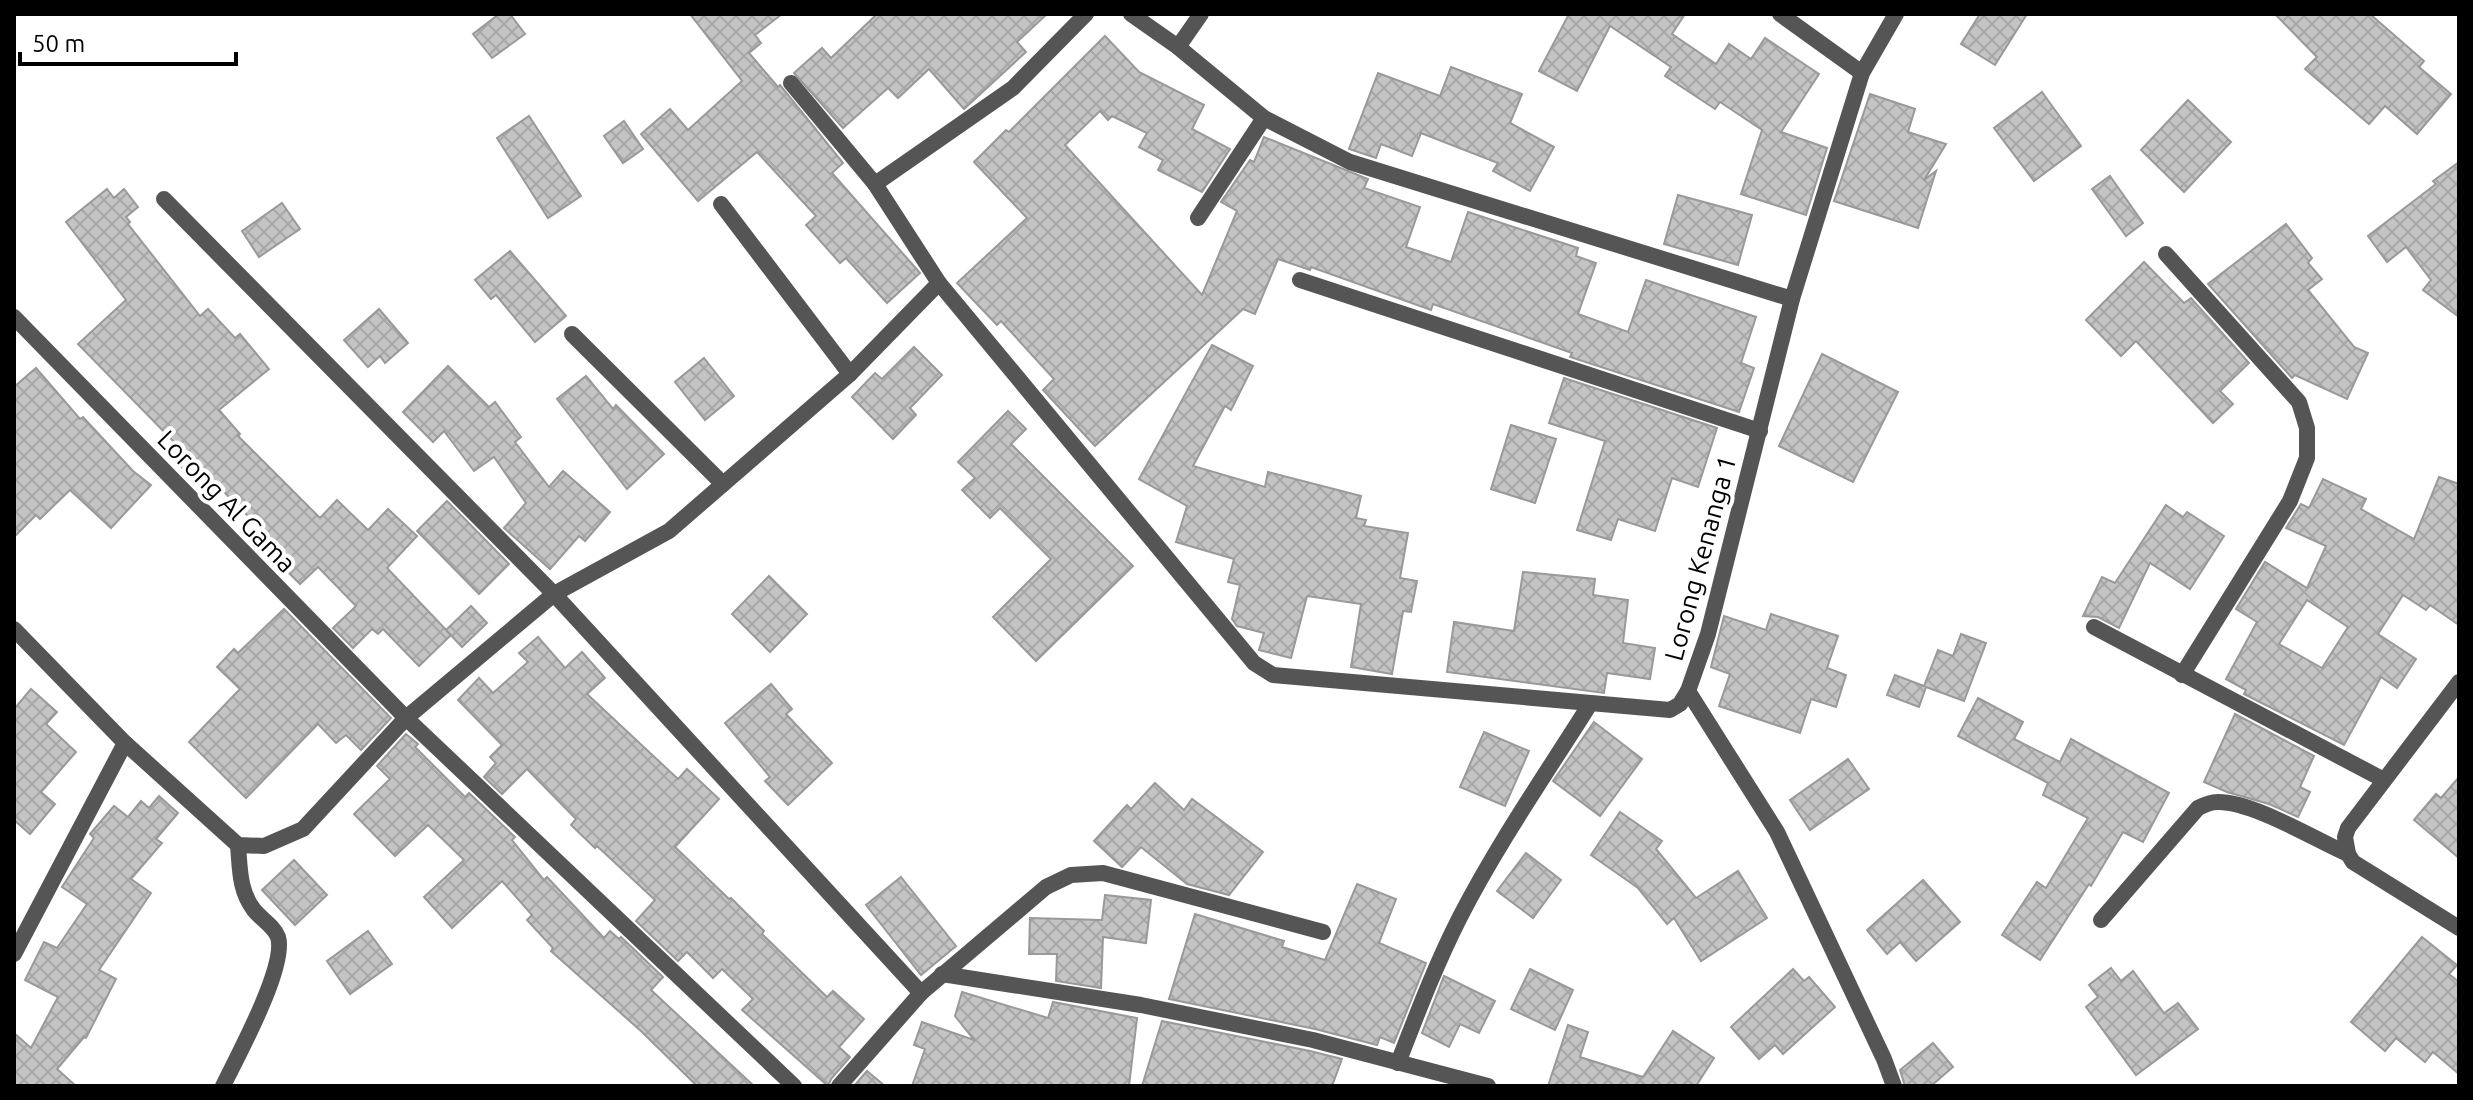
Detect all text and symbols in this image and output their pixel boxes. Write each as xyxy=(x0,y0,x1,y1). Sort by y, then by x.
scale bar xyxy=(20,16,236,66)
text: 50 m xyxy=(32,30,85,57)
street label: Lorong Al Gama xyxy=(152,424,302,578)
street label: Lorong Kenanga 1 xyxy=(1659,452,1741,664)

